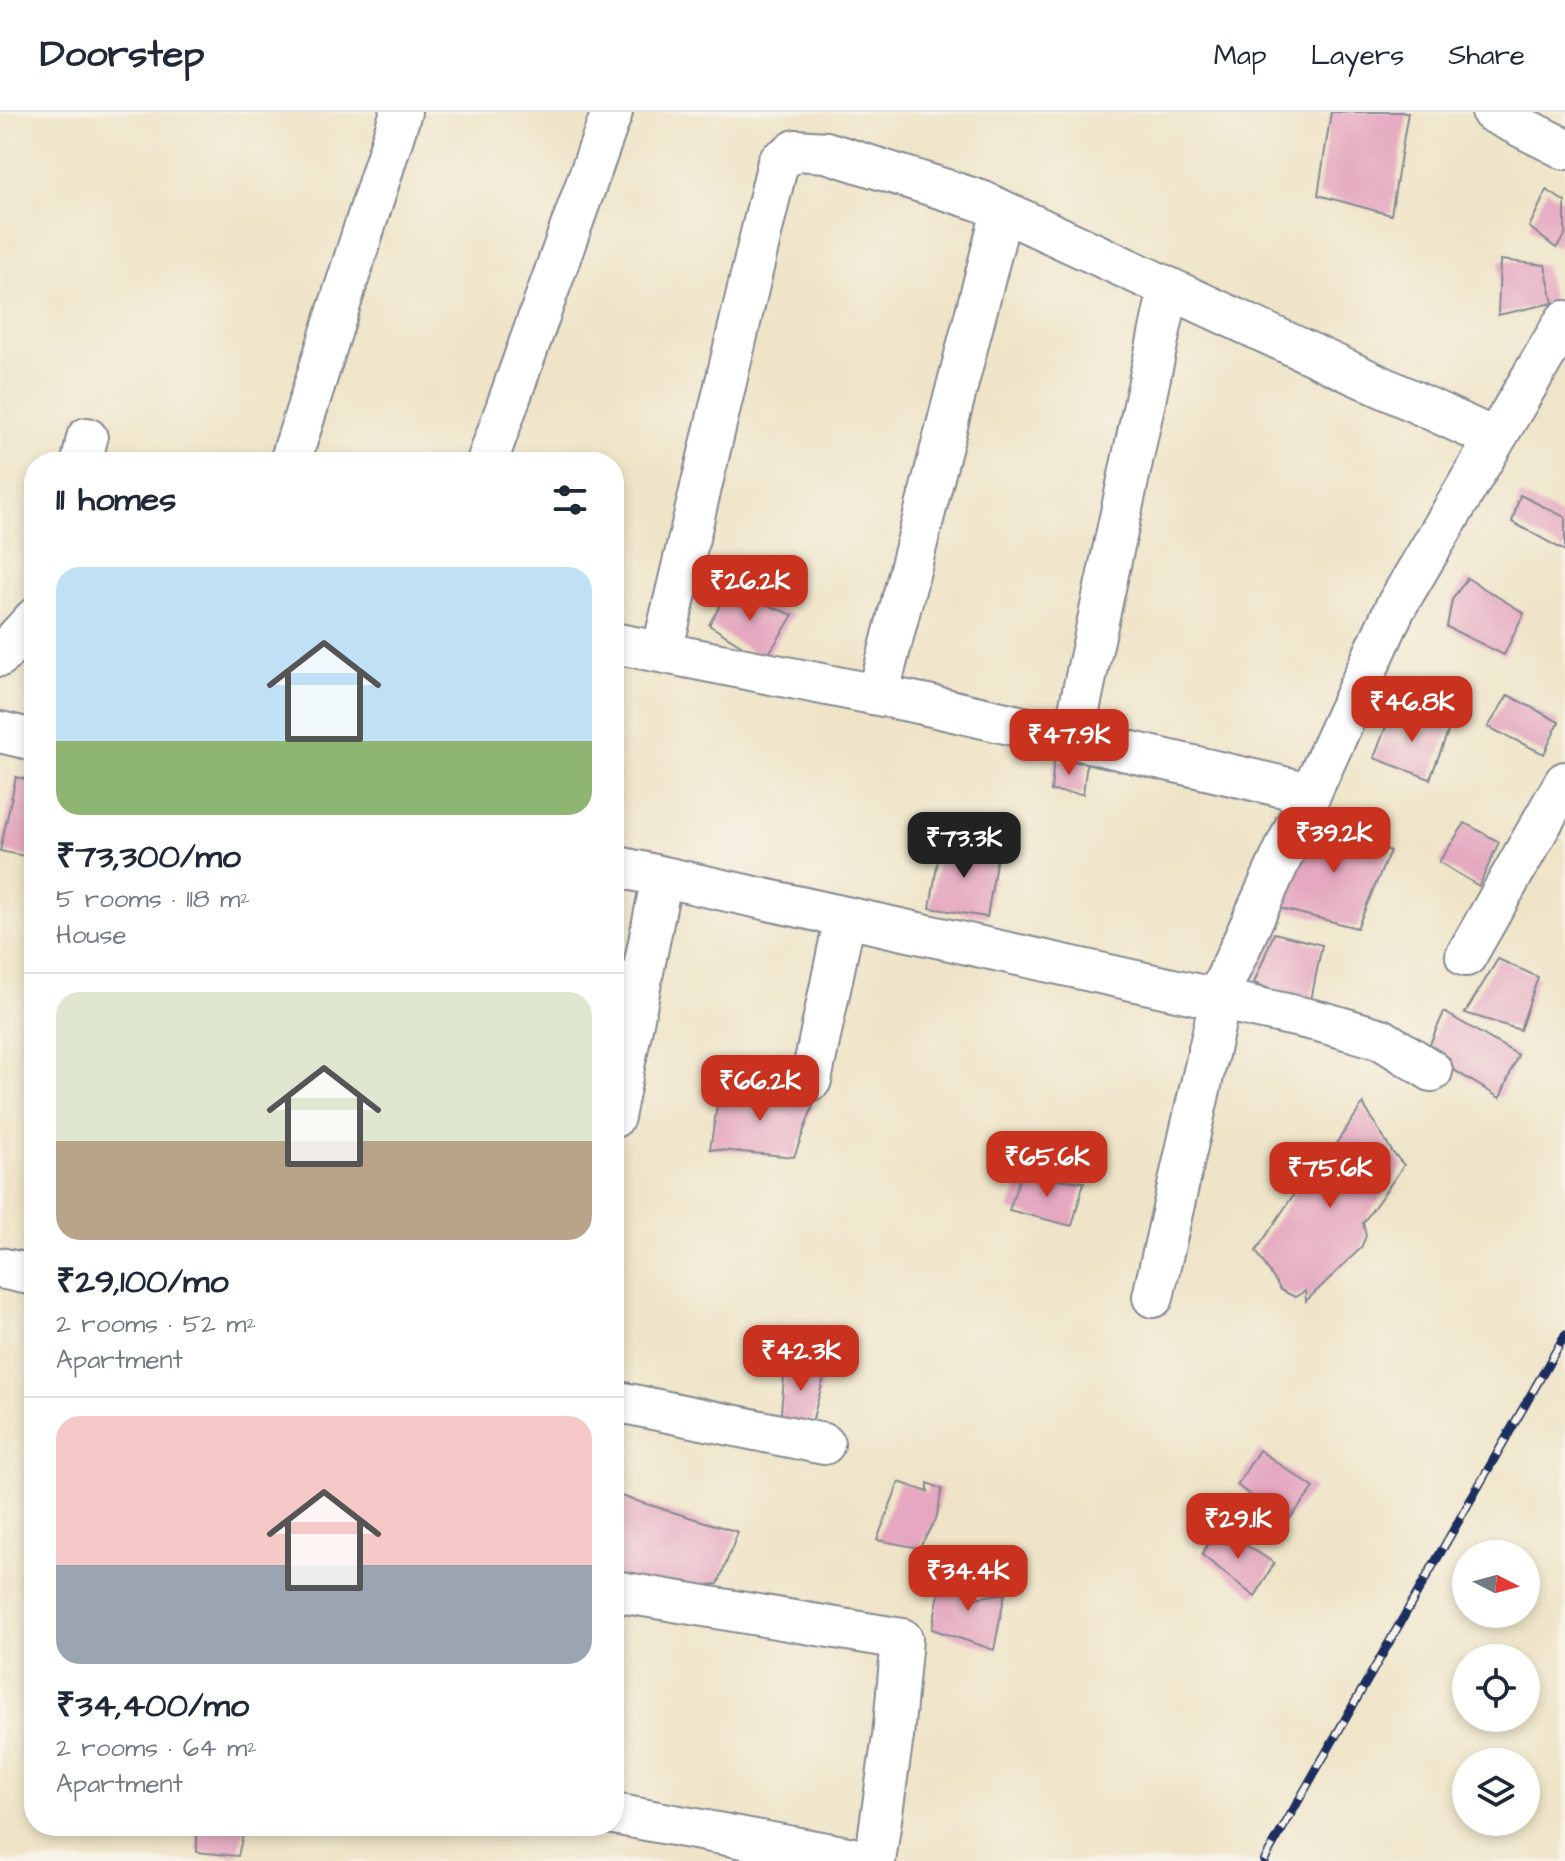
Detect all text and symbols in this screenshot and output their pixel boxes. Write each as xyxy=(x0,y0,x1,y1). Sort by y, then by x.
text: Doorstep xyxy=(40,29,205,81)
text: Map xyxy=(1214,36,1267,75)
text: Layers xyxy=(1311,36,1404,75)
text: Share xyxy=(1448,36,1525,75)
text: 11 homes xyxy=(56,476,176,524)
icon: filters xyxy=(548,478,592,522)
pin: ₹26.2K xyxy=(685,555,815,623)
text: ₹26.2K xyxy=(710,563,790,599)
icon: home xyxy=(252,619,396,763)
pin: ₹46.8K xyxy=(1347,676,1477,744)
text: ₹46.8K xyxy=(1369,684,1455,720)
pin: ₹47.9K xyxy=(1004,709,1134,777)
text: ₹47.9K xyxy=(1028,717,1110,753)
pin: ₹39.2K xyxy=(1269,807,1399,875)
pin: ₹73.3K xyxy=(899,812,1029,880)
text: ₹39.2K xyxy=(1295,815,1373,851)
text: ₹73.3K xyxy=(926,820,1002,856)
text: ₹73,300/mo xyxy=(56,833,241,881)
text: 5 rooms · 118 m² xyxy=(56,881,250,917)
text: House xyxy=(56,917,127,953)
icon: home xyxy=(252,1044,396,1188)
pin: ₹66.2K xyxy=(695,1055,825,1123)
text: ₹66.2K xyxy=(719,1063,801,1099)
pin: ₹65.6K xyxy=(982,1131,1112,1199)
text: ₹65.6K xyxy=(1004,1139,1090,1175)
pin: ₹75.6K xyxy=(1265,1142,1395,1210)
text: ₹75.6K xyxy=(1288,1150,1372,1186)
text: ₹29,100/mo xyxy=(56,1258,229,1306)
text: 2 rooms · 52 m² xyxy=(56,1306,256,1342)
pin: ₹42.3K xyxy=(736,1325,866,1393)
text: ₹42.3K xyxy=(761,1333,841,1369)
text: Apartment xyxy=(56,1342,183,1378)
icon: home xyxy=(252,1468,396,1612)
pin: ₹29.1K xyxy=(1173,1493,1303,1561)
text: ₹29.1K xyxy=(1204,1501,1272,1537)
north arrow xyxy=(1452,1540,1540,1628)
map controls xyxy=(1452,1540,1540,1836)
pin: ₹34.4K xyxy=(903,1545,1033,1613)
text: ₹34.4K xyxy=(927,1553,1009,1589)
button: locate xyxy=(1452,1644,1540,1732)
text: ₹34,400/mo xyxy=(56,1682,249,1730)
text: 2 rooms · 64 m² xyxy=(56,1730,257,1766)
button: layers xyxy=(1452,1748,1540,1836)
text: Apartment xyxy=(56,1766,183,1802)

